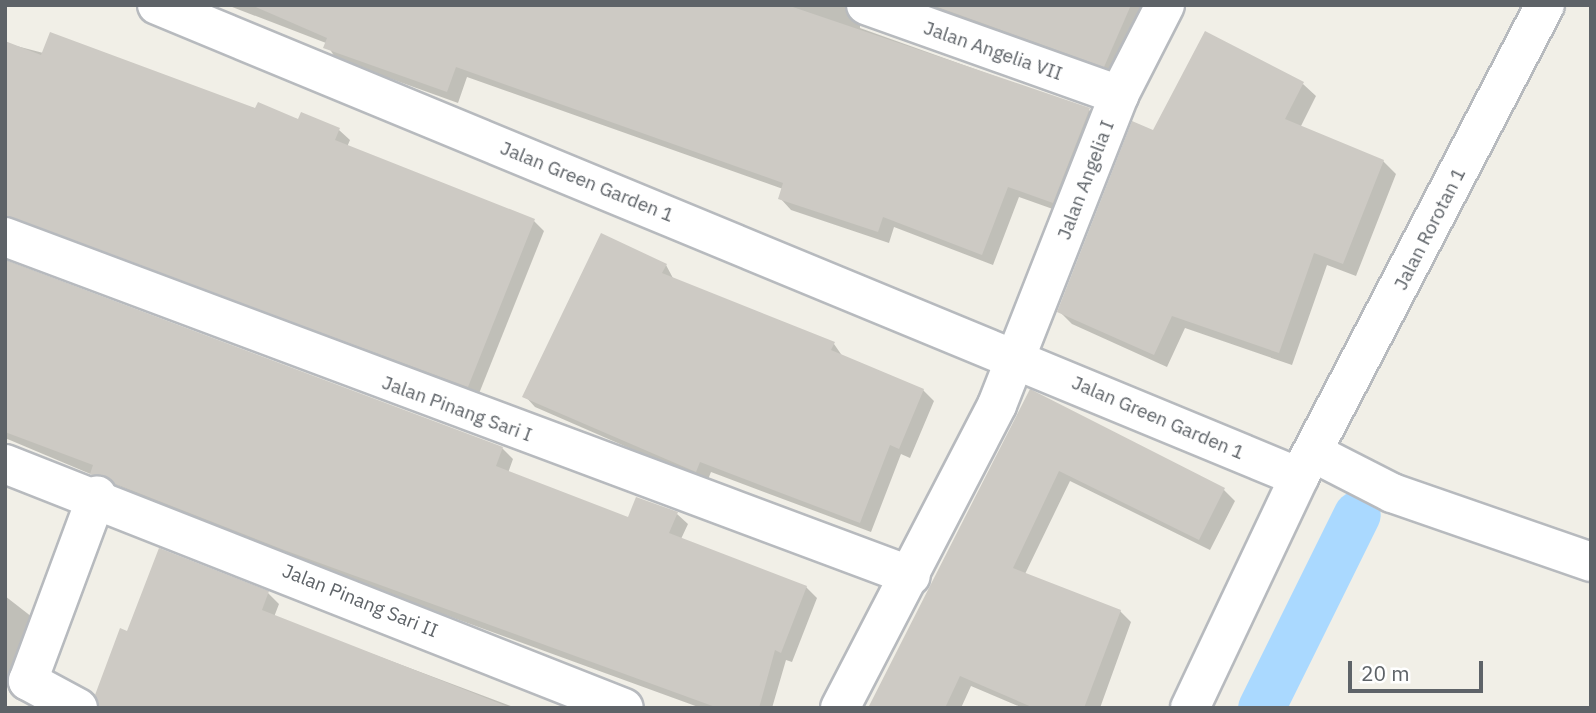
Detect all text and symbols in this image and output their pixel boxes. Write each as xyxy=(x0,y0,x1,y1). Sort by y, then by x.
street label: Jalan Angelia VII xyxy=(921,17,1065,85)
street label: Jalan Angelia I xyxy=(1053,117,1119,243)
street label: Jalan Green Garden 1 xyxy=(497,137,677,227)
street label: Jalan Rorotan 1 xyxy=(1389,164,1471,294)
street label: Jalan Pinang Sari I xyxy=(379,371,535,447)
street label: Jalan Green Garden 1 xyxy=(1068,371,1248,465)
street label: Jalan Pinang Sari II xyxy=(279,559,441,643)
scale bar xyxy=(1351,646,1486,690)
text: 20 m xyxy=(1361,659,1410,687)

